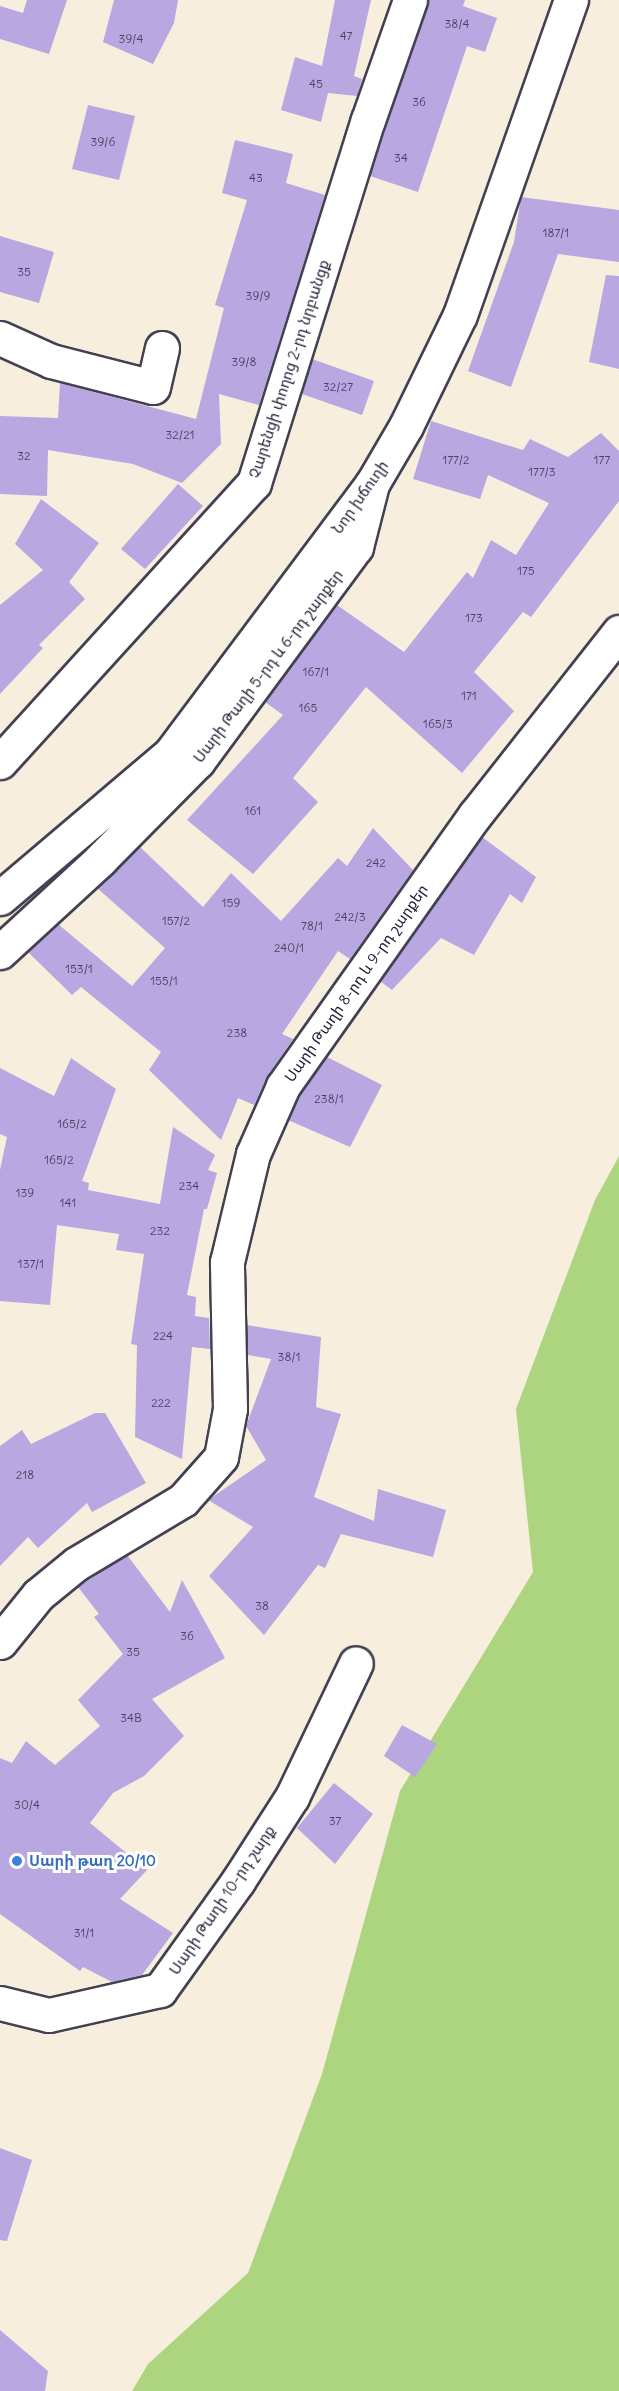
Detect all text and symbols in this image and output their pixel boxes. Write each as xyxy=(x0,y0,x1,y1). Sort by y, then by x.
house number: 38/4 xyxy=(444,17,470,31)
house number: 47 xyxy=(340,29,352,43)
house number: 39/4 xyxy=(119,32,143,46)
house number: 45 xyxy=(309,77,323,91)
house number: 36 xyxy=(412,95,426,109)
house number: 39/6 xyxy=(91,135,115,149)
house number: 34 xyxy=(394,151,408,165)
house number: 43 xyxy=(249,171,263,185)
house number: 187/1 xyxy=(543,226,569,240)
street label: Չարենցի փողոց 2-րդ նրբանցք xyxy=(245,257,333,481)
house number: 35 xyxy=(17,265,31,279)
house number: 39/9 xyxy=(246,289,270,303)
house number: 39/8 xyxy=(232,355,256,369)
house number: 32/27 xyxy=(323,380,353,394)
house number: 32/21 xyxy=(165,428,195,442)
house number: 32 xyxy=(17,449,31,463)
house number: 177/2 xyxy=(442,453,470,467)
house number: 177 xyxy=(594,453,610,467)
street label: Նոր խճուղի xyxy=(328,457,392,537)
house number: 177/3 xyxy=(528,465,556,479)
house number: 175 xyxy=(517,564,535,578)
street label: Սարի Թաղի 5-րդ և 6-րդ շարքեր xyxy=(189,566,347,766)
house number: 173 xyxy=(465,611,483,625)
house number: 167/1 xyxy=(303,665,329,679)
house number: 171 xyxy=(461,689,477,703)
house number: 165 xyxy=(299,701,317,715)
house number: 165/3 xyxy=(423,717,453,731)
house number: 161 xyxy=(245,804,261,818)
house number: 242 xyxy=(366,856,386,870)
street label: Սարի Թաղի 8-րդ և 9-րդ շարքեր xyxy=(281,881,431,1085)
house number: 159 xyxy=(222,896,240,910)
house number: 242/3 xyxy=(334,910,366,924)
house number: 157/2 xyxy=(162,914,190,928)
house number: 78/1 xyxy=(301,919,323,933)
house number: 240/1 xyxy=(274,941,304,955)
house number: 153/1 xyxy=(65,962,93,976)
house number: 155/1 xyxy=(150,974,178,988)
house number: 238 xyxy=(227,1026,247,1040)
house number: 238/1 xyxy=(314,1092,344,1106)
house number: 165/2 xyxy=(57,1117,87,1131)
house number: 165/2 xyxy=(44,1153,74,1167)
house number: 234 xyxy=(179,1179,199,1193)
house number: 139 xyxy=(16,1186,34,1200)
house number: 141 xyxy=(60,1196,76,1210)
house number: 232 xyxy=(150,1224,170,1238)
house number: 137/1 xyxy=(18,1257,44,1271)
house number: 224 xyxy=(153,1329,173,1343)
house number: 38/1 xyxy=(278,1350,300,1364)
house number: 222 xyxy=(151,1396,171,1410)
house number: 218 xyxy=(16,1468,34,1482)
house number: 38 xyxy=(255,1599,269,1613)
house number: 36 xyxy=(180,1629,194,1643)
house number: 35 xyxy=(126,1645,140,1659)
house number: 34B xyxy=(120,1711,142,1725)
house number: 30/4 xyxy=(14,1798,40,1812)
house number: 37 xyxy=(329,1814,341,1828)
street label: Սարի Թաղի 10-րդ շարք xyxy=(165,1822,279,1978)
place label: Սարի թաղ 20/10 xyxy=(29,1852,156,1870)
marker: Սարի թաղ 20/10 xyxy=(10,1854,24,1868)
house number: 31/1 xyxy=(74,1926,94,1940)

